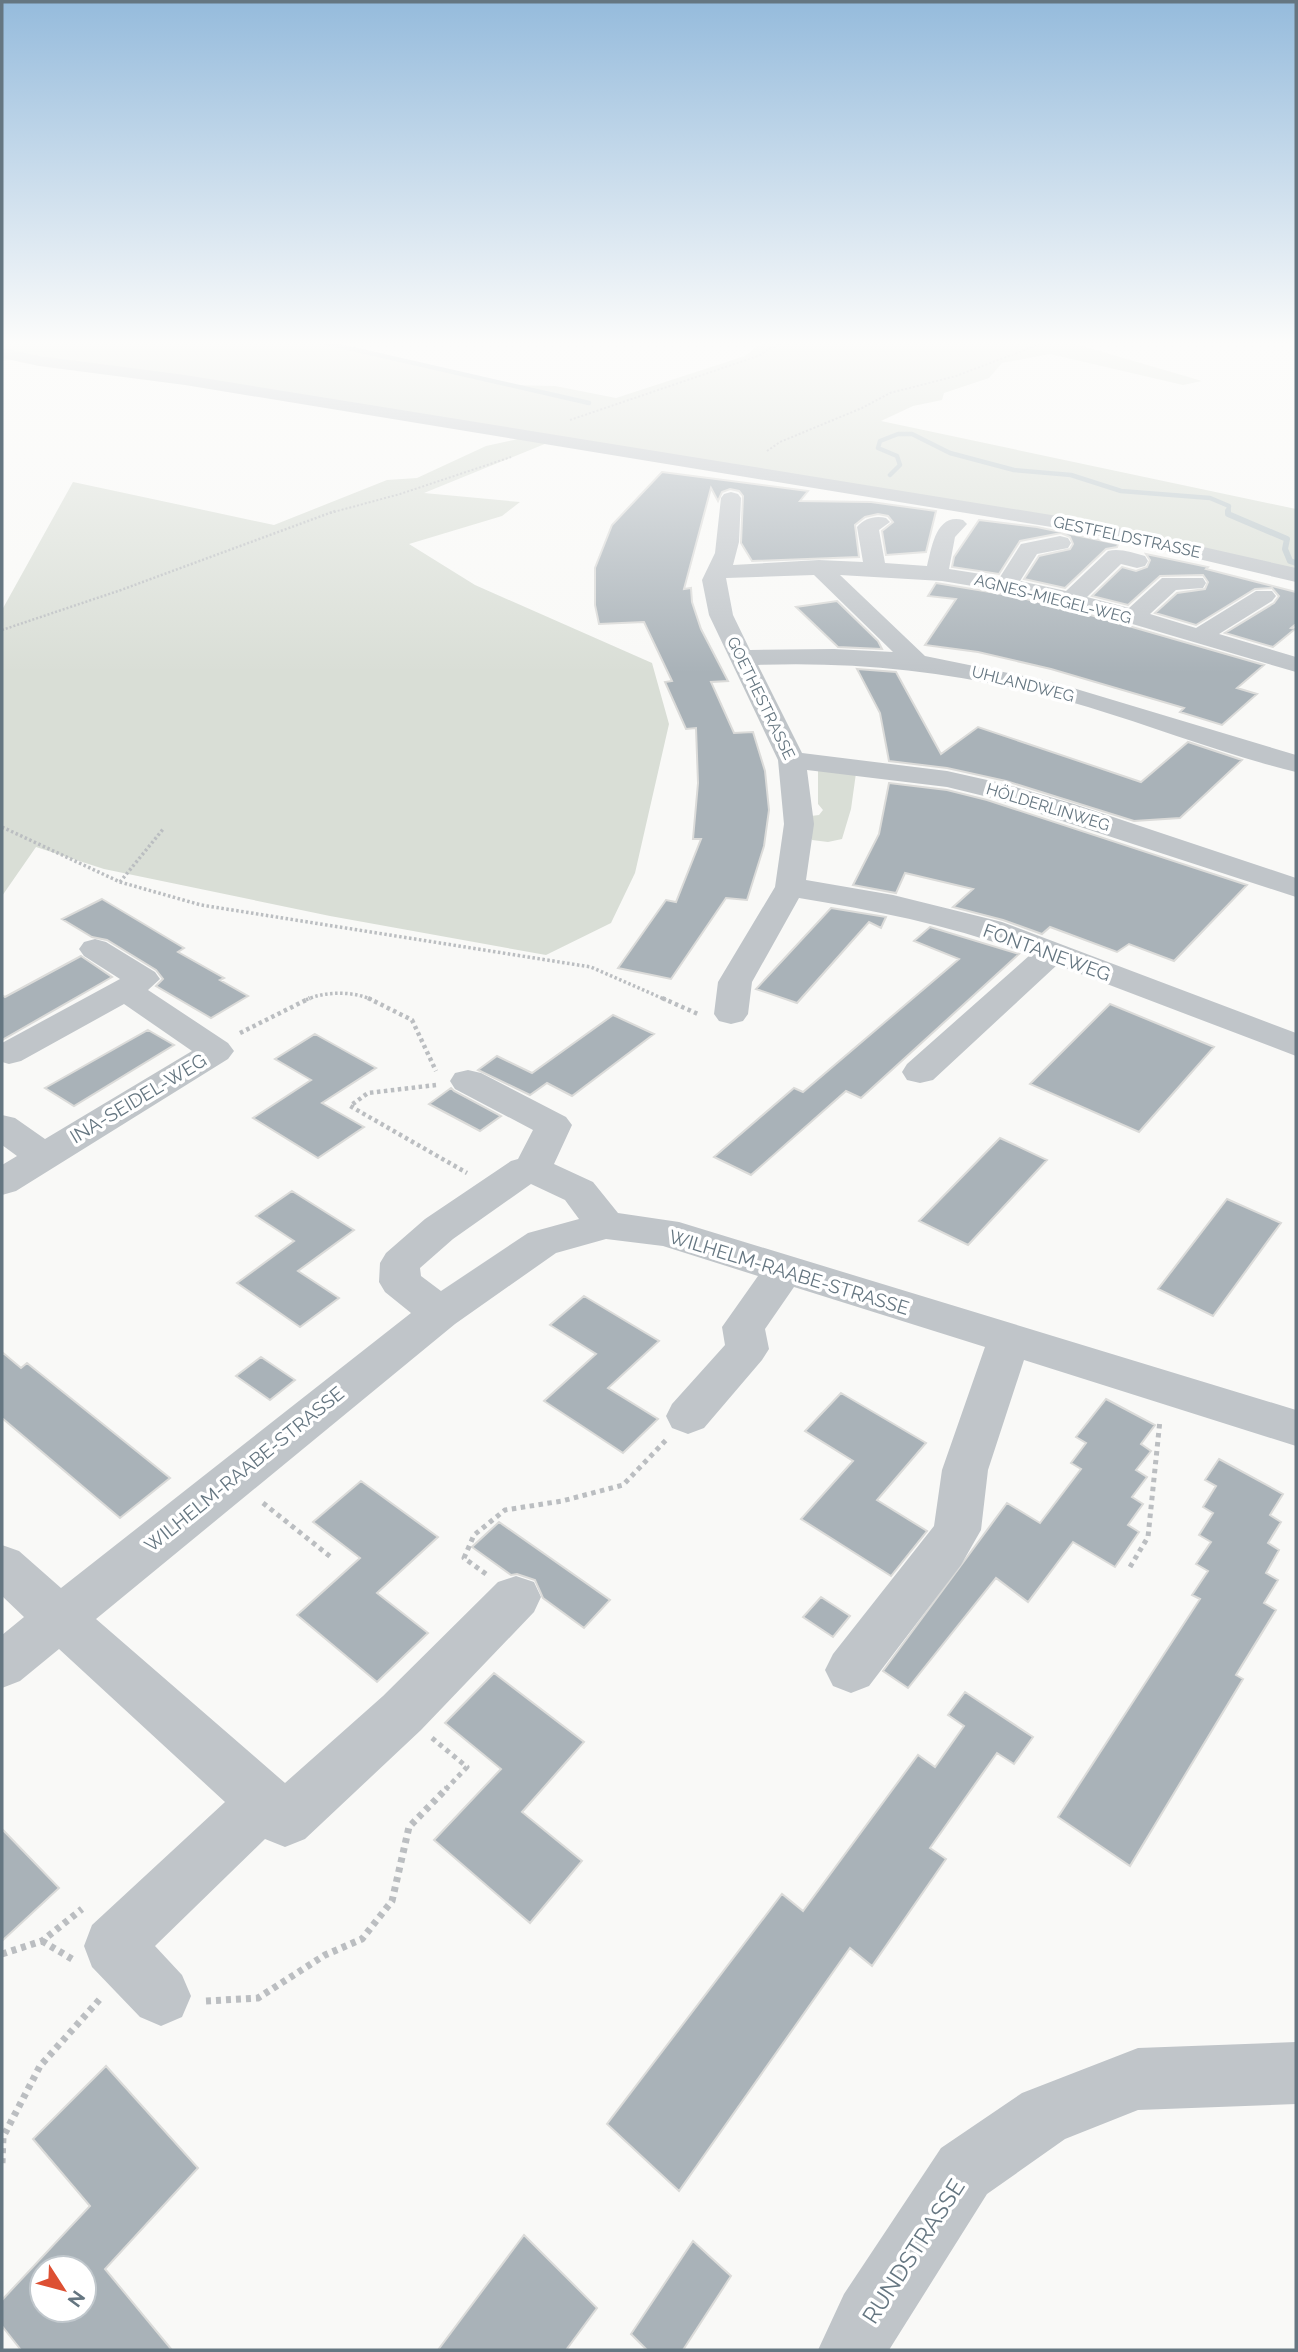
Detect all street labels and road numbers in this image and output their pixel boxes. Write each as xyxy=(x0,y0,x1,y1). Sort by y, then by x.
street label: GESTFELDSTRASSE xyxy=(1052,512,1203,562)
street label: AGNES-MIEGEL-WEG xyxy=(973,570,1133,628)
street label: GOETHESTRASSE xyxy=(723,634,799,763)
street label: UHLANDWEG xyxy=(970,662,1076,706)
street label: HÖLDERLINWEG xyxy=(984,778,1112,835)
street label: FONTANEWEG xyxy=(980,919,1114,985)
street label: INA-SEIDEL-WEG xyxy=(66,1049,210,1147)
street label: WILHELM-RAABE-STRASSE xyxy=(666,1225,912,1319)
street label: WILHELM-RAABE-STRASSE xyxy=(140,1382,348,1556)
street label: RUNDSTRASSE xyxy=(856,2174,970,2328)

